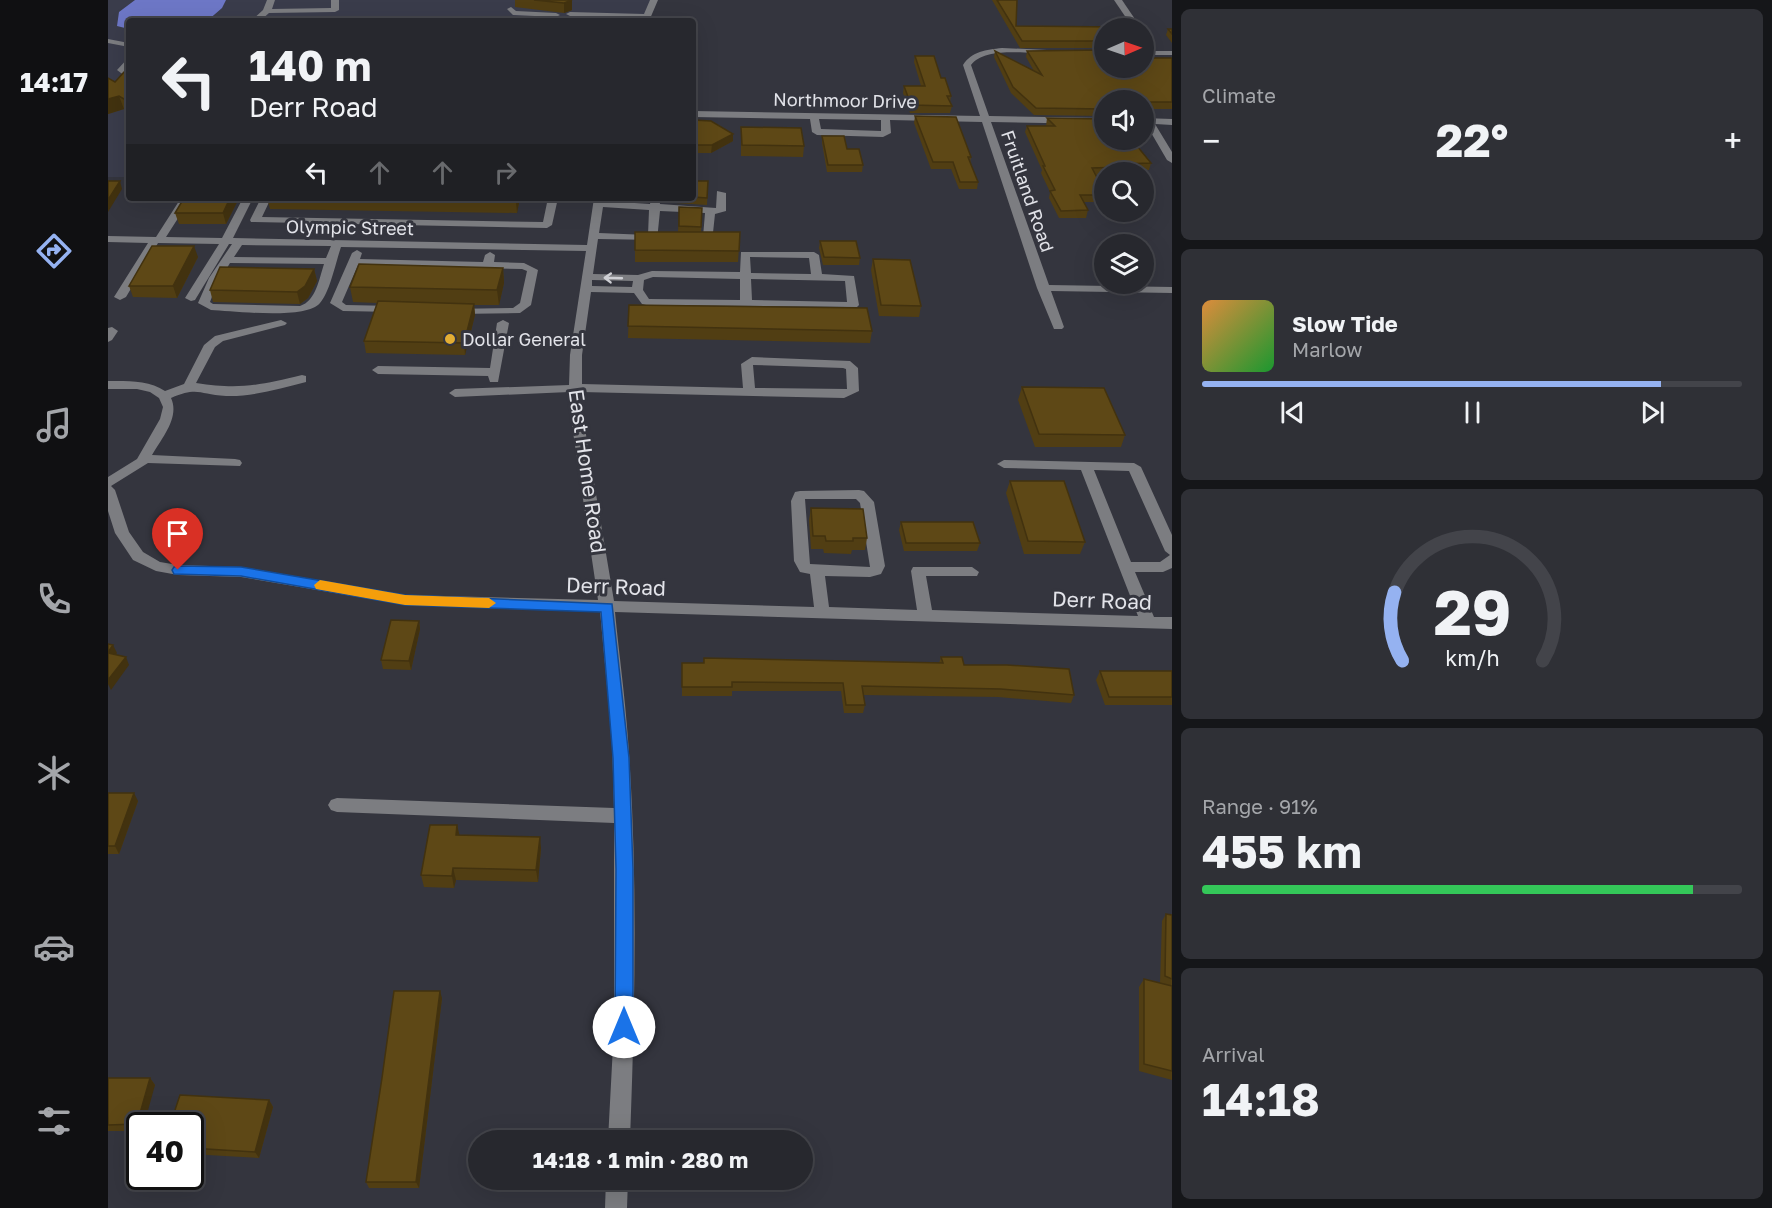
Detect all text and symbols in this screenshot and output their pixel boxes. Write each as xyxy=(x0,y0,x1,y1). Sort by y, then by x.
north arrow xyxy=(1094,18,1154,78)
map controls xyxy=(1094,18,1154,294)
text: 140 m xyxy=(249,40,371,90)
icon: left xyxy=(150,42,228,120)
text: 14:17 xyxy=(20,66,88,98)
text: Climate xyxy=(1202,83,1276,107)
street label: Northmoor Drive xyxy=(773,88,917,112)
button: sound xyxy=(1094,90,1154,150)
text: Derr Road xyxy=(249,91,378,123)
text: 22° xyxy=(1436,113,1508,167)
text: − xyxy=(1202,121,1220,160)
text: + xyxy=(1724,121,1742,160)
street label: Fruitland Road xyxy=(997,127,1059,255)
icon: left xyxy=(300,156,333,189)
icon: ahead xyxy=(363,156,396,189)
icon: ahead xyxy=(426,156,459,189)
icon: right xyxy=(489,156,522,189)
button: search xyxy=(1094,162,1154,222)
street label: Olympic Street xyxy=(286,215,414,239)
icon: directions xyxy=(33,230,75,272)
button: layers xyxy=(1094,234,1154,294)
one-way arrow xyxy=(604,272,624,283)
text: Slow Tide xyxy=(1292,310,1398,337)
place label: Dollar General xyxy=(462,328,586,350)
marker: Dollar General xyxy=(443,332,457,346)
text: Marlow xyxy=(1292,337,1363,361)
street label: East Home Road xyxy=(564,387,612,555)
icon: previous xyxy=(1276,396,1309,429)
icon: pause xyxy=(1456,396,1489,429)
icon: next xyxy=(1636,396,1669,429)
icon: music xyxy=(33,404,75,446)
pin xyxy=(152,508,203,570)
icon: arrive xyxy=(161,517,194,550)
street label: Derr Road xyxy=(566,571,666,601)
text: 29 xyxy=(1433,574,1511,649)
icon: phone xyxy=(33,578,75,620)
street label: Derr Road xyxy=(1052,585,1152,615)
text: km/h xyxy=(1445,645,1499,671)
icon: climate xyxy=(33,752,75,794)
text: Range · 91% xyxy=(1202,794,1318,818)
text: 455 km xyxy=(1202,824,1362,878)
icon: car xyxy=(33,926,75,968)
position arrow xyxy=(592,995,656,1059)
text: Arrival xyxy=(1202,1042,1265,1066)
text: 14:18 xyxy=(1202,1072,1320,1126)
icon: filters xyxy=(33,1100,75,1142)
speed limit sign: 40 xyxy=(126,1112,204,1190)
text: 14:18 · 1 min · 280 m xyxy=(533,1146,748,1173)

